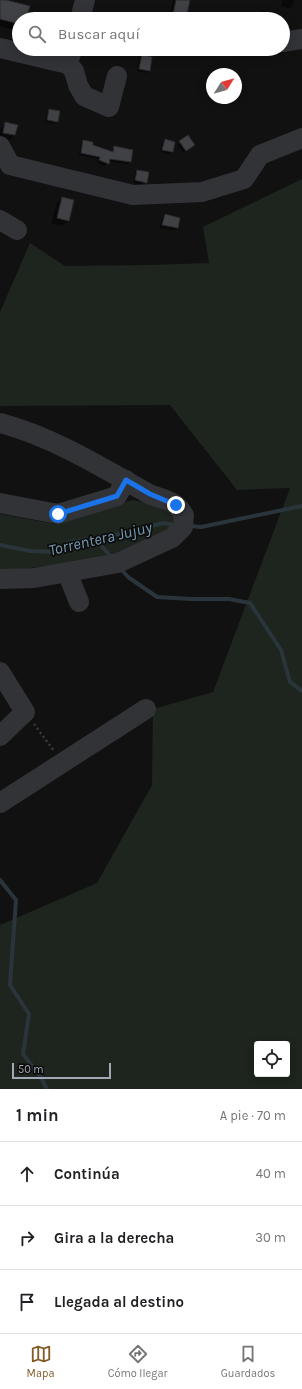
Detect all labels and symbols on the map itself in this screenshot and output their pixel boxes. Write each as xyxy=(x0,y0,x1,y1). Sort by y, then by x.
north arrow xyxy=(206,68,242,104)
route end xyxy=(167,496,185,514)
route start xyxy=(49,505,67,523)
water label: Torrentera Jujuy xyxy=(47,517,155,560)
scale bar xyxy=(12,1061,111,1080)

